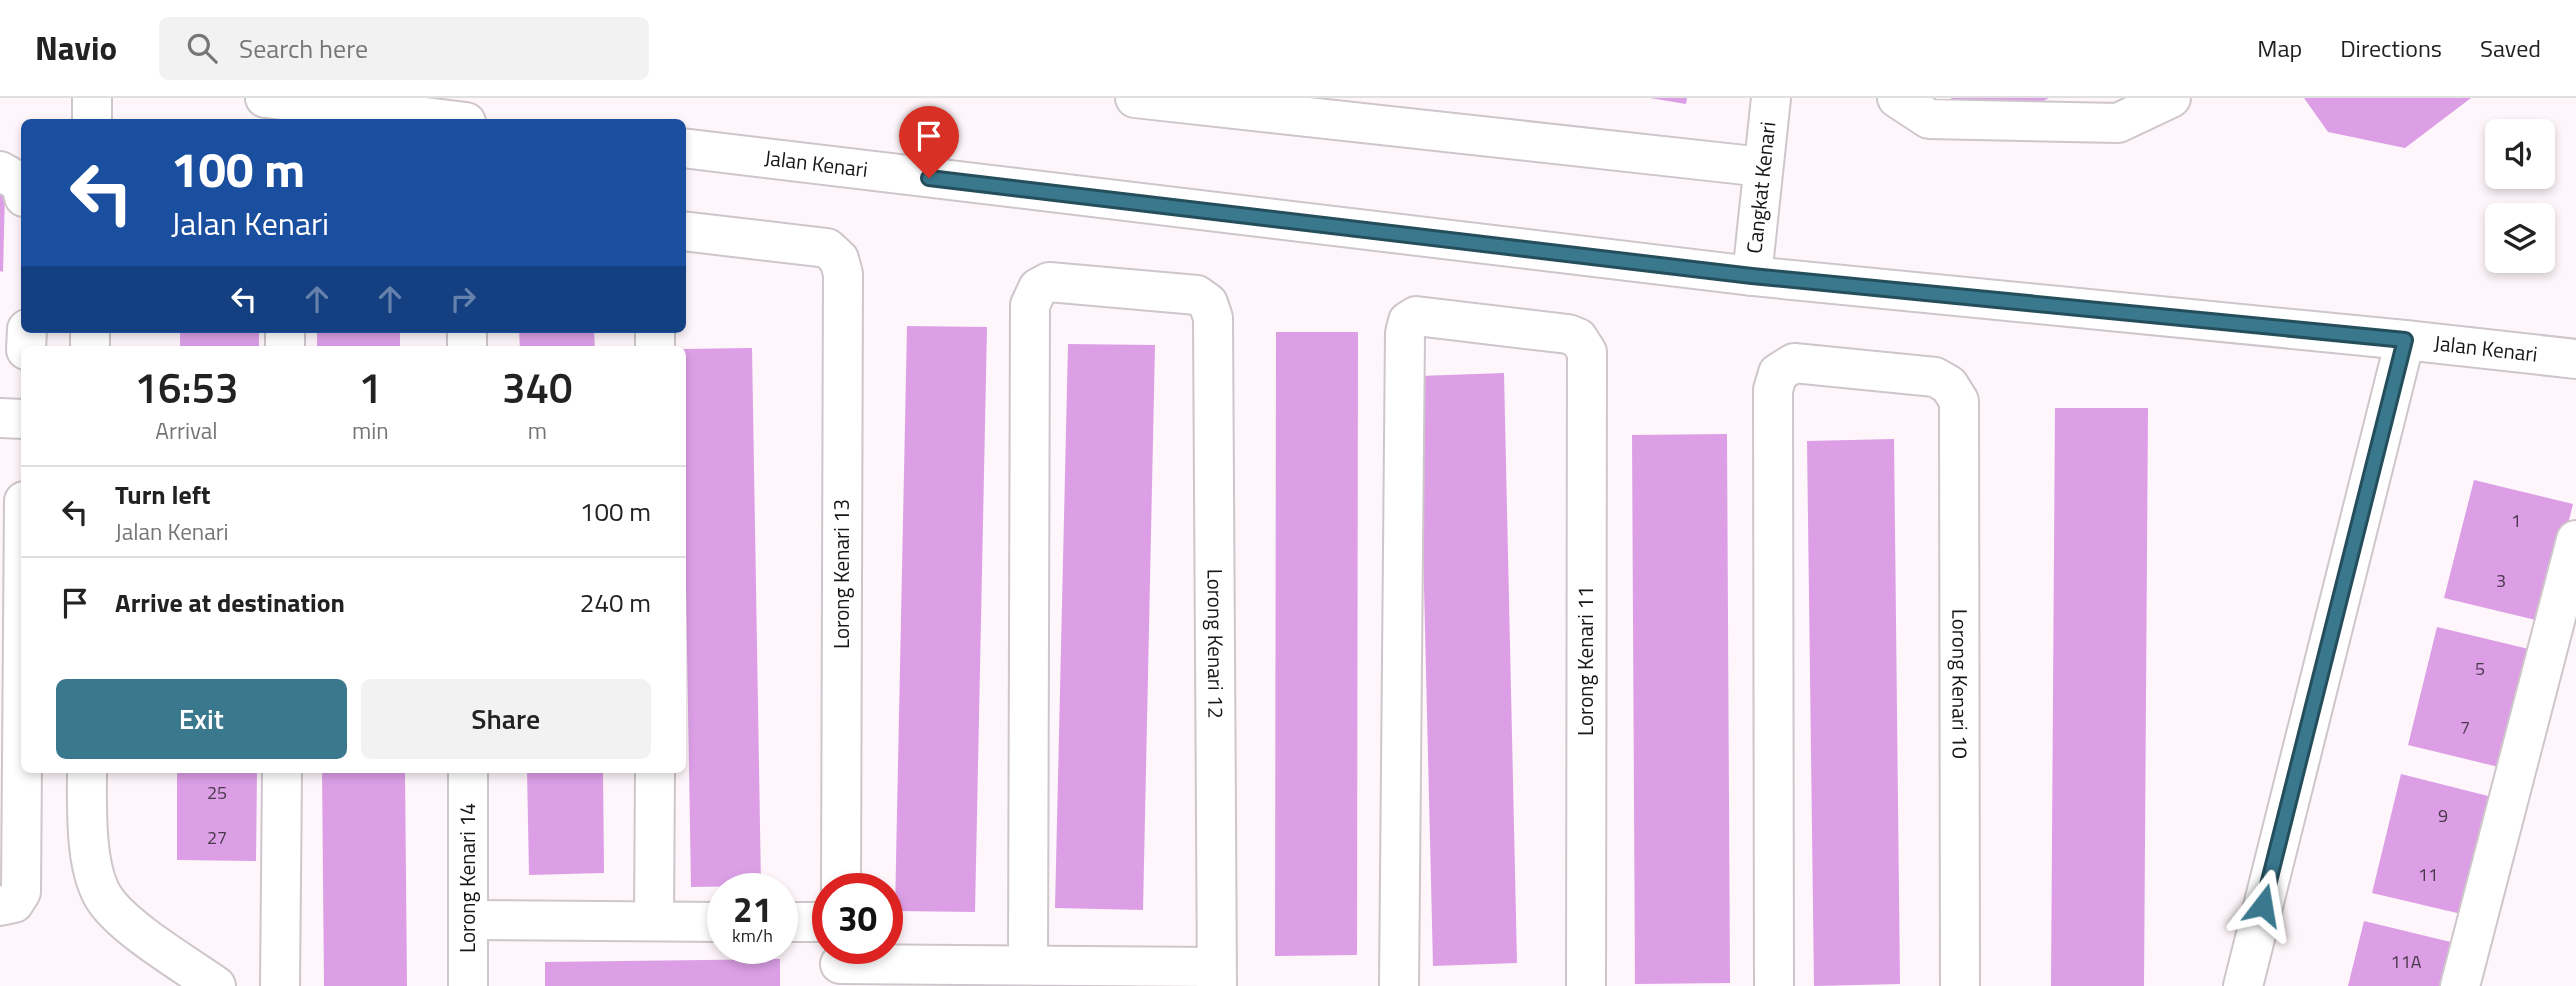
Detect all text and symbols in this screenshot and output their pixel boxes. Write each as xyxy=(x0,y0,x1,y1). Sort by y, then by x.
search box xyxy=(159,17,649,80)
text: Navio xyxy=(35,23,117,73)
icon: search xyxy=(183,29,221,67)
text: Search here xyxy=(239,29,368,68)
text: Map xyxy=(2257,30,2302,66)
text: Directions xyxy=(2340,30,2442,66)
text: Saved xyxy=(2480,30,2541,66)
pin xyxy=(899,106,959,178)
icon: arrive xyxy=(910,117,948,155)
map controls xyxy=(2485,119,2555,273)
button: sound xyxy=(2485,119,2555,189)
street label: Cangkat Kenari xyxy=(1738,120,1783,255)
text: 100 m xyxy=(171,131,305,206)
street label: Jalan Kenari xyxy=(763,141,870,185)
icon: left xyxy=(56,147,147,238)
text: Jalan Kenari xyxy=(171,199,329,247)
button: layers xyxy=(2485,203,2555,273)
icon: left xyxy=(225,280,263,318)
icon: ahead xyxy=(298,280,336,318)
icon: ahead xyxy=(371,280,409,318)
icon: right xyxy=(444,280,482,318)
street label: Jalan Kenari xyxy=(2432,326,2539,370)
text: 16:53 xyxy=(134,355,239,419)
text: 1 xyxy=(359,355,382,419)
text: 340 xyxy=(502,355,573,419)
text: Arrival xyxy=(155,413,218,448)
text: min xyxy=(352,413,389,448)
text: m xyxy=(528,413,547,448)
text: Turn left xyxy=(115,475,210,514)
text: 100 m xyxy=(580,492,651,531)
icon: left xyxy=(56,493,94,531)
street label: Lorong Kenari 13 xyxy=(825,499,857,649)
house number: 1 xyxy=(2511,507,2521,534)
text: Jalan Kenari xyxy=(115,514,229,549)
house number: 3 xyxy=(2496,567,2506,594)
street label: Lorong Kenari 12 xyxy=(1200,569,1232,719)
text: Arrive at destination xyxy=(115,583,345,622)
text: 240 m xyxy=(580,583,651,622)
icon: arrive xyxy=(56,584,94,622)
street label: Lorong Kenari 11 xyxy=(1569,586,1601,736)
street label: Lorong Kenari 10 xyxy=(1944,609,1977,759)
house number: 5 xyxy=(2475,655,2485,682)
button: Exit xyxy=(56,679,347,759)
button: Share xyxy=(361,679,651,759)
house number: 7 xyxy=(2460,714,2470,741)
house number: 25 xyxy=(207,779,227,806)
house number: 9 xyxy=(2438,802,2448,829)
street label: Lorong Kenari 14 xyxy=(451,803,483,953)
house number: 27 xyxy=(207,824,227,851)
house number: 11 xyxy=(2418,861,2438,888)
position arrow xyxy=(2226,868,2300,942)
speed limit sign: 30 xyxy=(812,873,903,964)
text: 21 xyxy=(733,882,772,936)
text: km/h xyxy=(732,922,773,949)
house number: 11A xyxy=(2391,948,2422,975)

